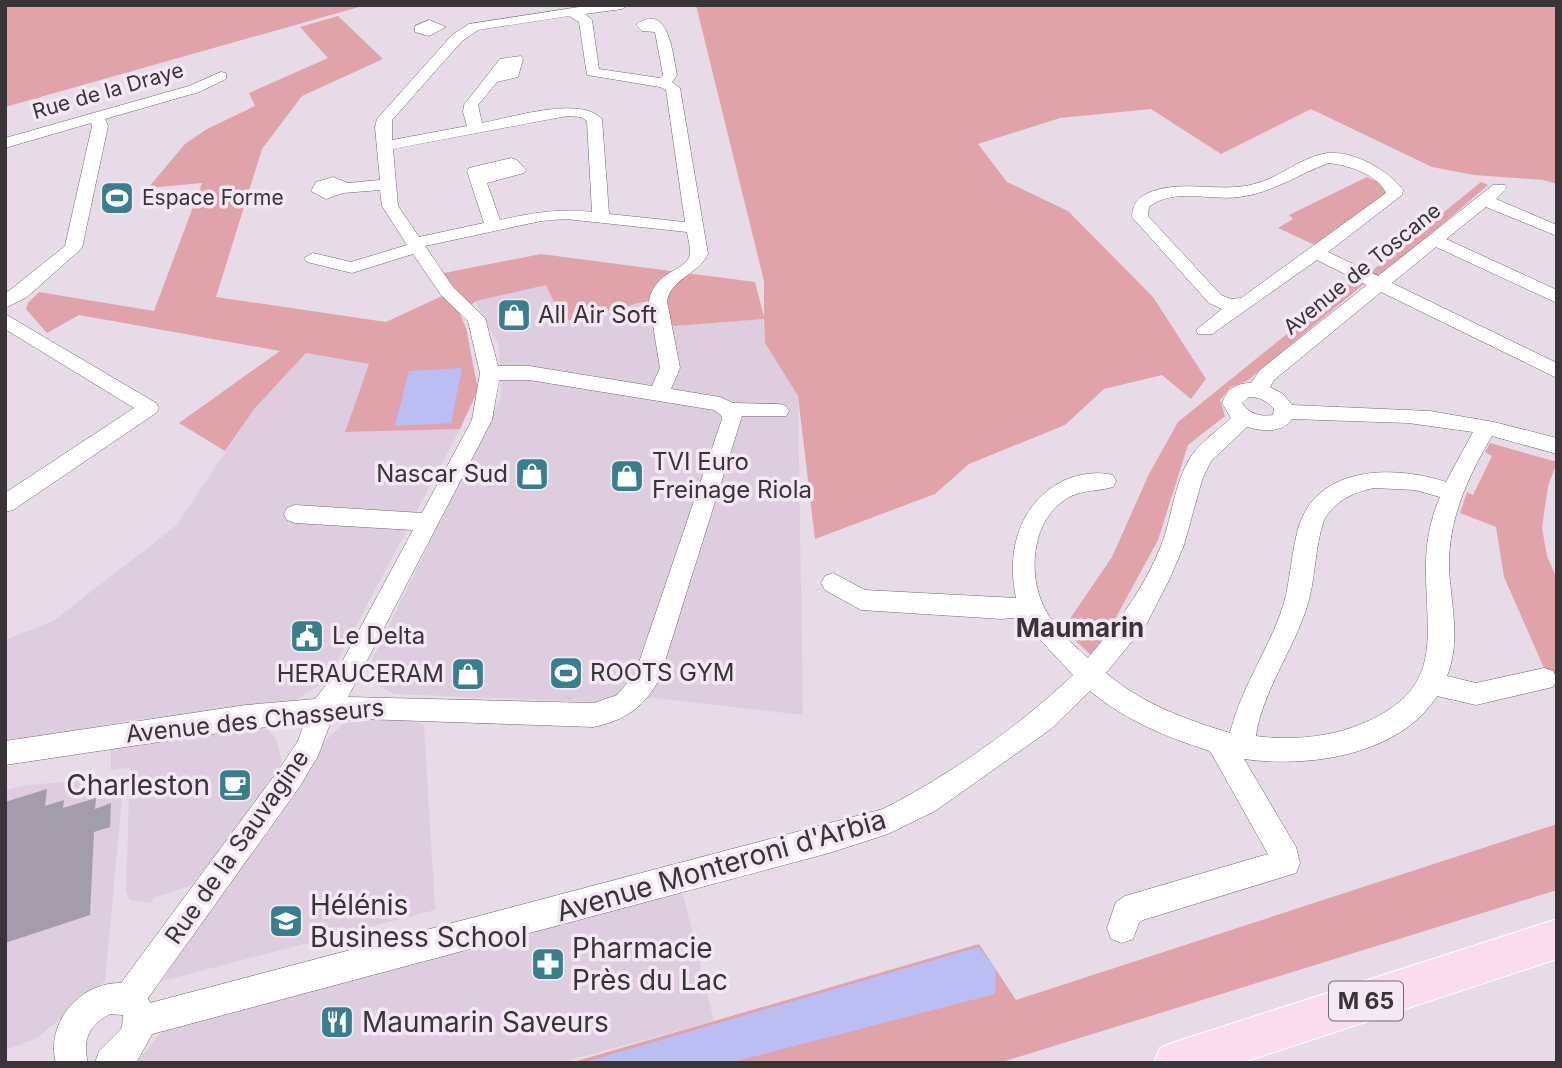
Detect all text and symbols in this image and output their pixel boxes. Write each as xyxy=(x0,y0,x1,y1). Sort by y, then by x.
street label: Rue de la Draye xyxy=(29,57,186,124)
sports icon: Espace Forme xyxy=(98,179,136,217)
place label: Espace Forme xyxy=(142,185,284,210)
street label: Avenue de Toscane xyxy=(1278,198,1445,340)
shop icon: All Air Soft xyxy=(495,296,533,334)
place label: All Air Soft xyxy=(538,300,657,329)
place label: TVI Euro Freinage Riola xyxy=(652,447,812,504)
shop icon: Nascar Sud xyxy=(513,455,551,493)
shop icon: TVI Euro Freinage Riola xyxy=(608,457,646,495)
place label: Nascar Sud xyxy=(376,459,508,488)
district label: Maumarin xyxy=(1016,612,1144,643)
public building icon: Le Delta xyxy=(288,617,326,655)
place label: Le Delta xyxy=(332,621,425,650)
sports icon: ROOTS GYM xyxy=(547,654,585,692)
shop icon: HERAUCERAM xyxy=(449,655,487,693)
place label: ROOTS GYM xyxy=(590,658,734,687)
place label: HERAUCERAM xyxy=(277,659,444,688)
street label: Avenue des Chasseurs xyxy=(124,693,386,748)
street label: Rue de la Sauvagine xyxy=(159,744,315,949)
cafe icon: Charleston xyxy=(216,766,254,804)
place label: Charleston xyxy=(66,768,210,802)
street label: Avenue Monteroni d'Arbia xyxy=(552,802,890,928)
place label: Hélénis Business School xyxy=(310,888,528,954)
school or university icon: Hélénis Business School xyxy=(267,902,305,940)
place label: Pharmacie Près du Lac xyxy=(572,931,728,997)
pharmacy icon: Pharmacie Près du Lac xyxy=(529,945,567,983)
road number: M 65 xyxy=(1329,982,1403,1020)
restaurant icon: Maumarin Saveurs xyxy=(318,1003,356,1041)
place label: Maumarin Saveurs xyxy=(362,1005,609,1039)

